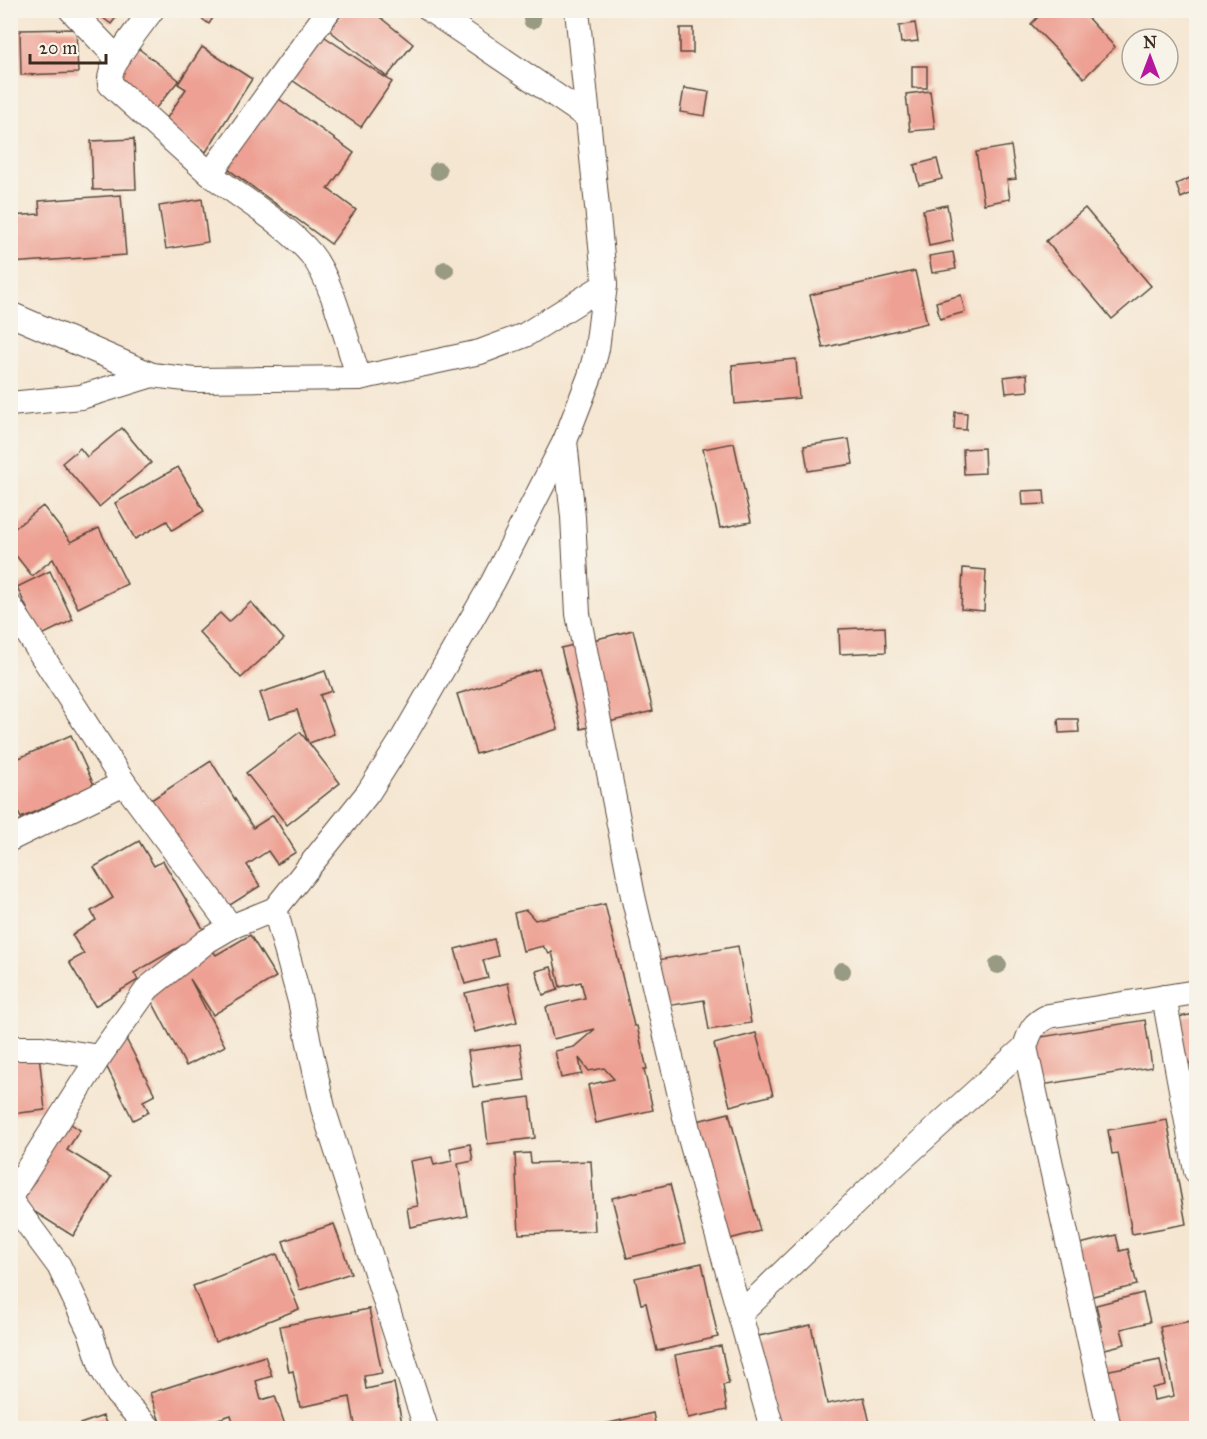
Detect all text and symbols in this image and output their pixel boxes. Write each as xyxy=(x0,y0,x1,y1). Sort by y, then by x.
scale bar xyxy=(30,27,106,65)
north arrow xyxy=(1120,27,1180,87)
text: N xyxy=(1143,33,1157,52)
text: 20 m xyxy=(39,37,77,59)

